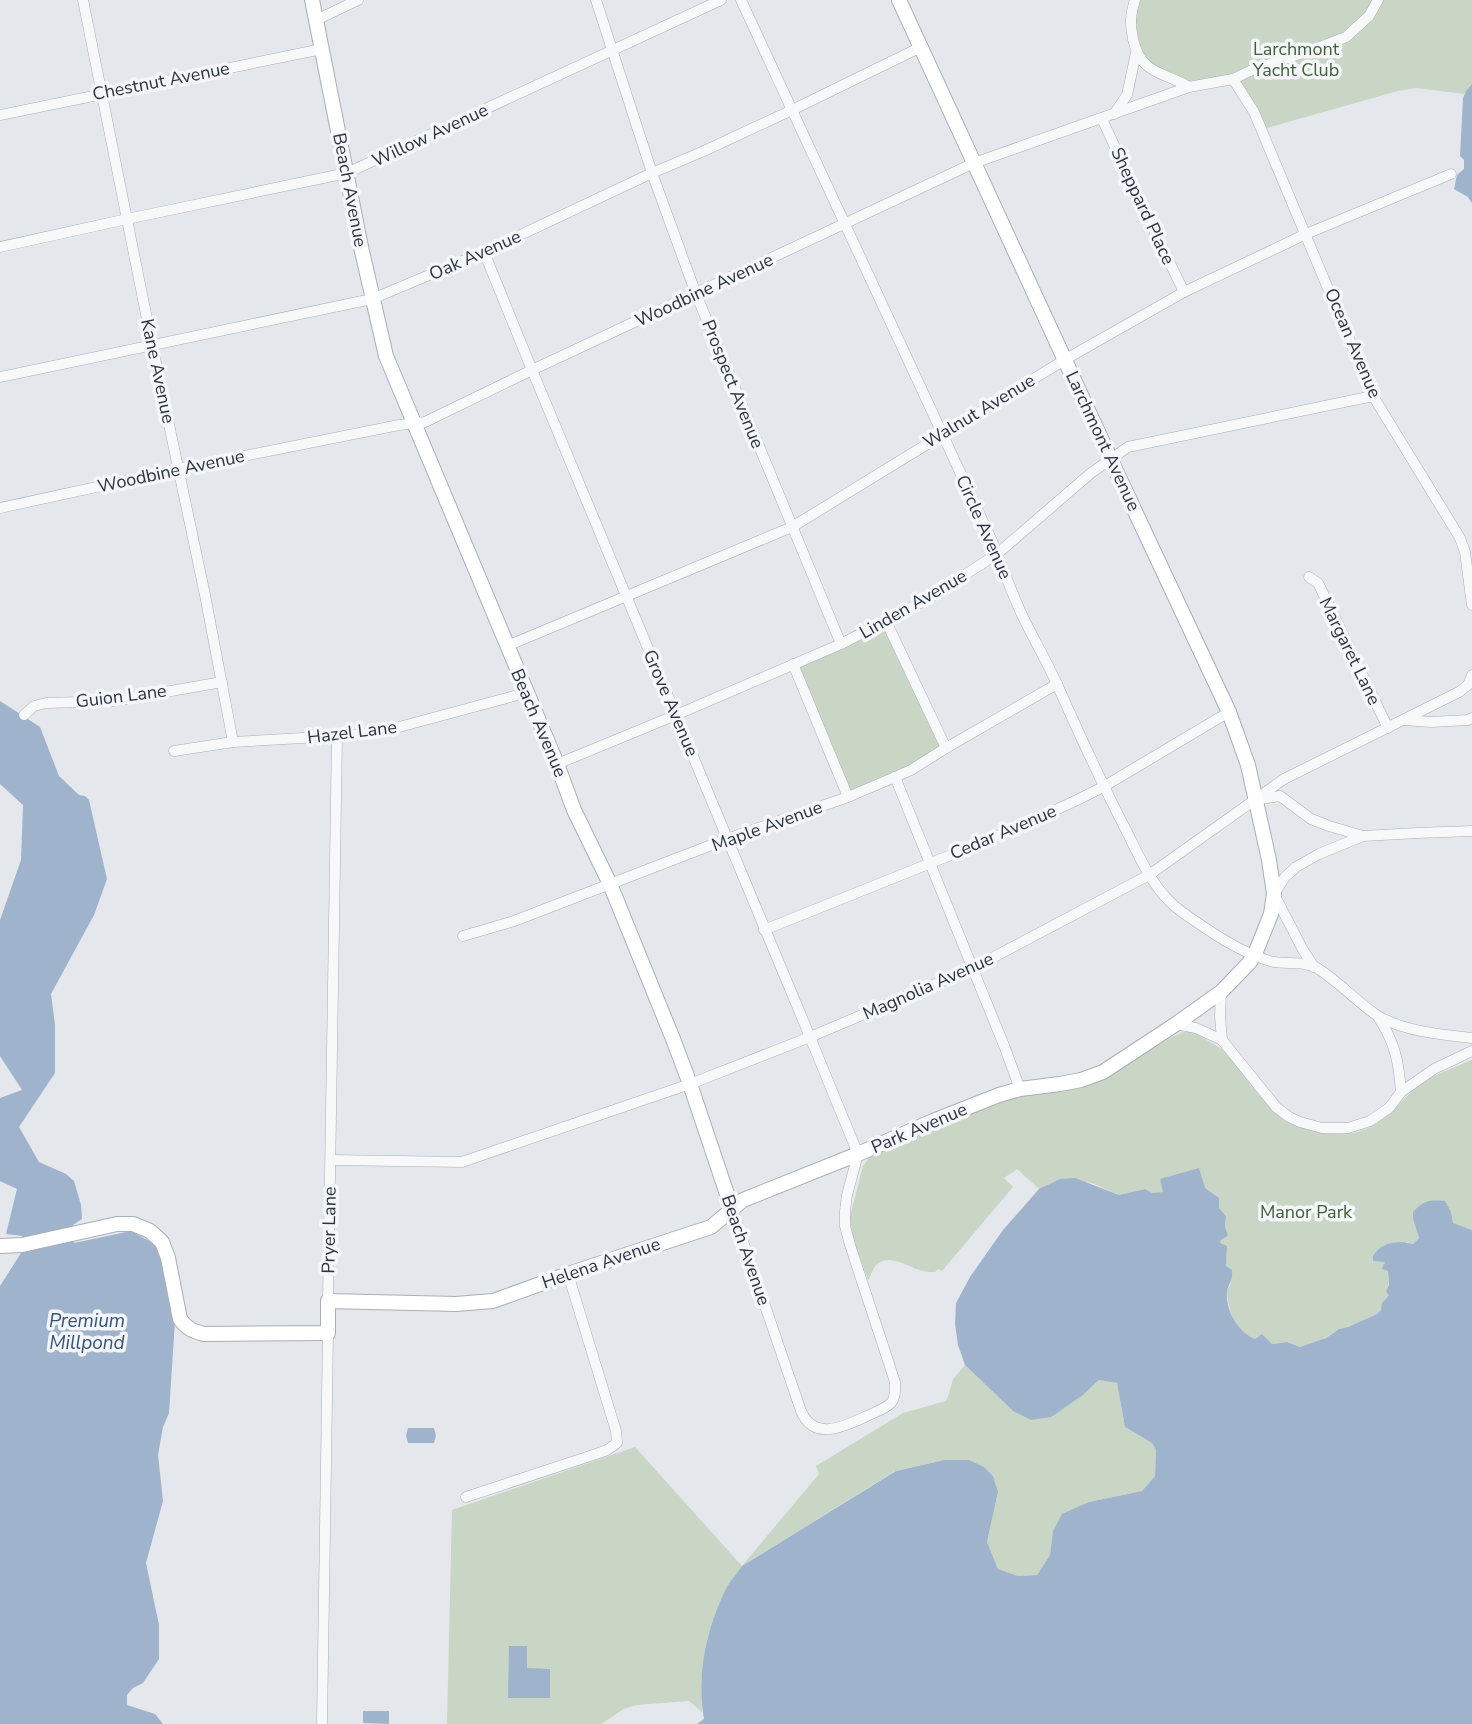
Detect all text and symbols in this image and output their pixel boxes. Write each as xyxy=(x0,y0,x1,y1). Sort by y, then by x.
park label: Larchmont Yacht Club xyxy=(1252,37,1340,82)
street label: Chestnut Avenue xyxy=(90,56,232,106)
street label: Willow Avenue xyxy=(368,98,492,172)
street label: Beach Avenue xyxy=(327,131,373,249)
street label: Sheppard Place xyxy=(1105,143,1181,269)
street label: Oak Avenue xyxy=(425,224,525,286)
street label: Woodbine Avenue xyxy=(631,248,777,332)
street label: Ocean Avenue xyxy=(1319,284,1387,402)
street label: Kane Avenue xyxy=(135,316,181,426)
street label: Prospect Avenue xyxy=(696,316,770,452)
street label: Larchmont Avenue xyxy=(1060,367,1146,515)
street label: Walnut Avenue xyxy=(919,368,1039,454)
street label: Woodbine Avenue xyxy=(95,444,247,498)
street label: Circle Avenue xyxy=(950,471,1018,583)
street label: Linden Avenue xyxy=(855,564,971,644)
street label: Margaret Lane xyxy=(1314,593,1386,709)
street label: Grove Avenue xyxy=(638,646,704,760)
street label: Beach Avenue xyxy=(505,665,573,781)
street label: Guion Lane xyxy=(74,679,168,713)
street label: Hazel Lane xyxy=(306,715,398,749)
street label: Maple Avenue xyxy=(708,795,826,857)
street label: Cedar Avenue xyxy=(946,799,1060,865)
street label: Magnolia Avenue xyxy=(859,946,997,1026)
street label: Park Avenue xyxy=(867,1097,971,1159)
street label: Pryer Lane xyxy=(316,1186,342,1274)
street label: Beach Avenue xyxy=(716,1191,776,1309)
park label: Manor Park xyxy=(1260,1200,1353,1224)
street label: Helena Avenue xyxy=(539,1232,663,1294)
water label: Premium Millpond xyxy=(49,1308,126,1356)

